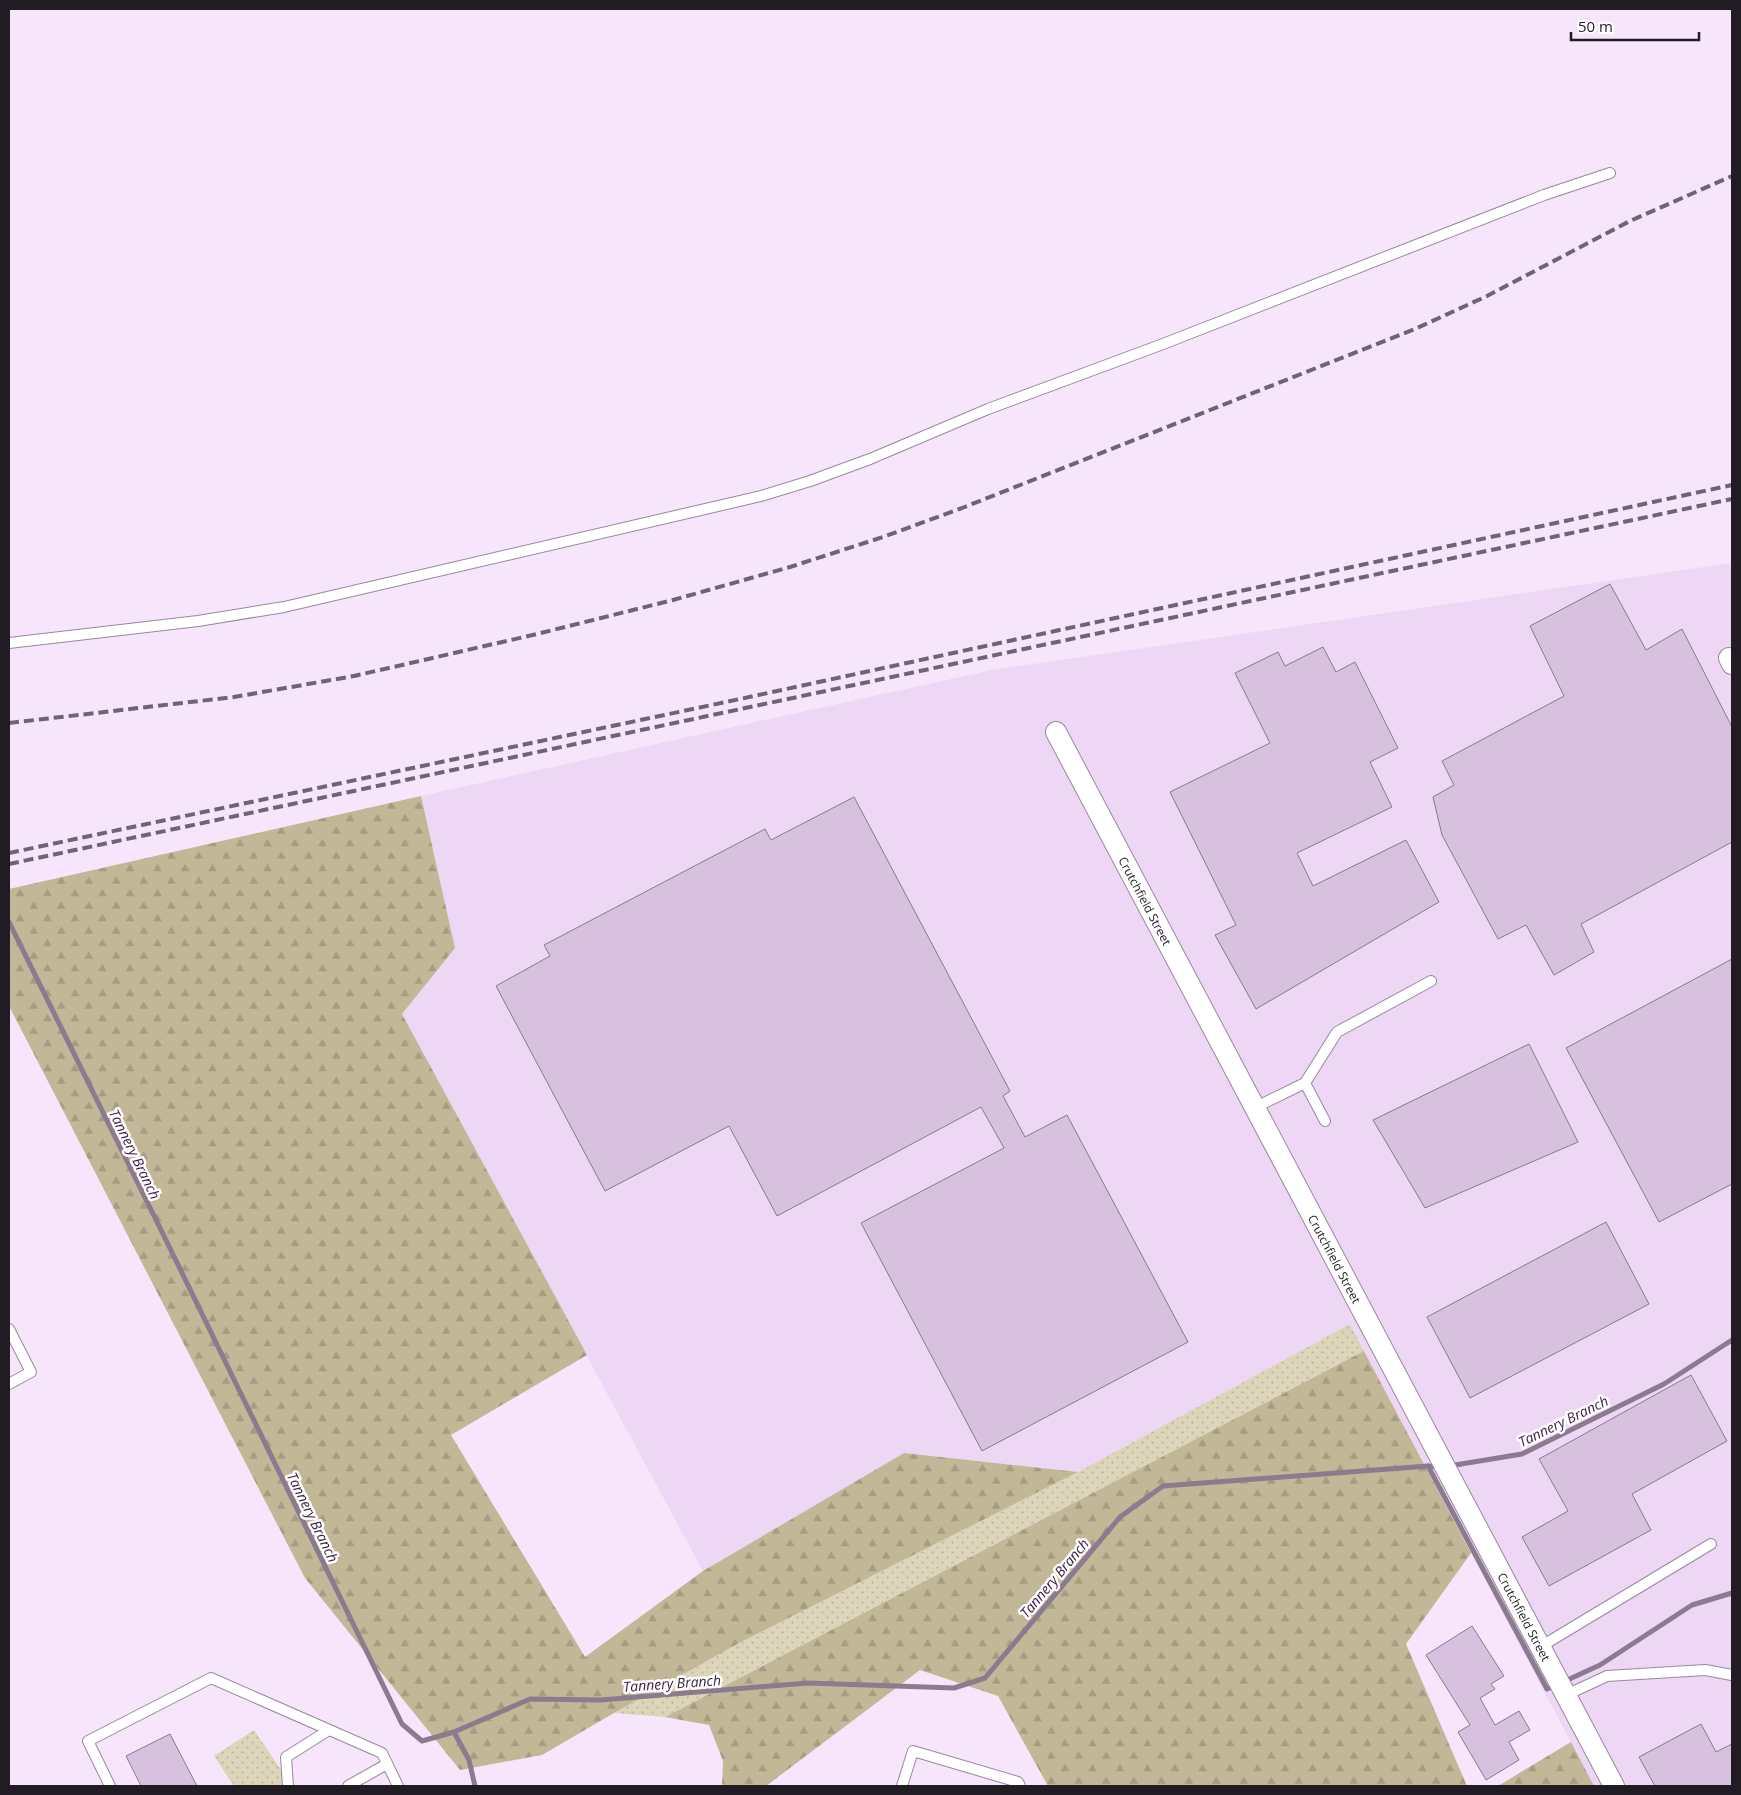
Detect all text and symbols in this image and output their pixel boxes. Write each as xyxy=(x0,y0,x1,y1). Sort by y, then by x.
scale bar xyxy=(1571,10,1698,42)
text: 50 m xyxy=(1578,16,1613,36)
street label: Crutchfield Street xyxy=(1115,853,1176,948)
water label: Tannery Branch xyxy=(105,1106,165,1202)
street label: Crutchfield Street xyxy=(1304,1211,1365,1306)
water label: Tannery Branch xyxy=(1515,1391,1611,1451)
water label: Tannery Branch xyxy=(283,1469,343,1565)
water label: Tannery Branch xyxy=(1015,1534,1093,1622)
street label: Crutchfield Street xyxy=(1494,1569,1555,1664)
water label: Tannery Branch xyxy=(622,1670,722,1696)

